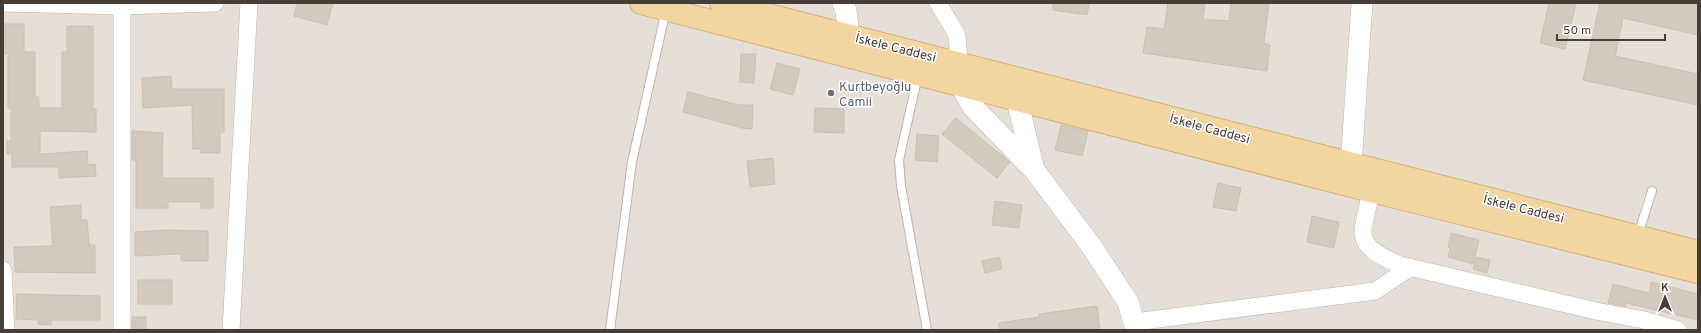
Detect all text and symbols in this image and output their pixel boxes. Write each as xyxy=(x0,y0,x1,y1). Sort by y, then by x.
scale bar xyxy=(1557,16,1665,42)
text: 50 m xyxy=(1563,23,1591,39)
street label: İskele Caddesi xyxy=(853,29,938,67)
place label: Kurtbeyoğlu Camii xyxy=(839,80,911,111)
marker: Kurtbeyoğlu Camii xyxy=(826,88,836,98)
street label: İskele Caddesi xyxy=(1167,110,1252,148)
street label: İskele Caddesi xyxy=(1481,190,1566,228)
north arrow xyxy=(1645,277,1685,317)
text: K xyxy=(1661,281,1669,295)

